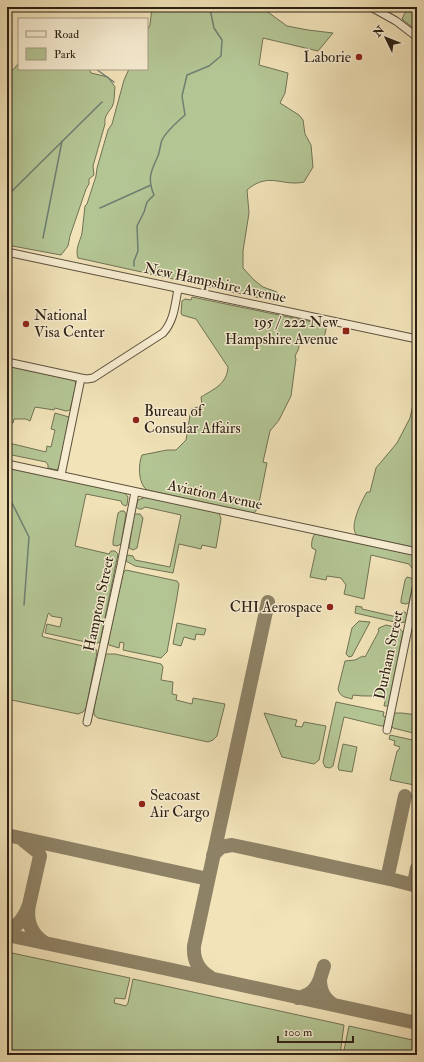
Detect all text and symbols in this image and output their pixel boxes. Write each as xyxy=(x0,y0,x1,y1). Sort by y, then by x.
legend xyxy=(18,18,148,70)
north arrow xyxy=(366,18,406,58)
text: N xyxy=(370,23,388,40)
text: Road xyxy=(54,27,79,42)
text: Park xyxy=(54,47,76,62)
place label: Laborie xyxy=(304,48,351,67)
marker: Laborie xyxy=(354,52,364,62)
street label: New Hampshire Avenue xyxy=(142,259,288,308)
place label: National Visa Center xyxy=(34,306,105,342)
place label: 195 / 222 New Hampshire Avenue xyxy=(225,313,339,350)
marker: National Visa Center xyxy=(21,319,31,329)
marker: 195 / 222 New Hampshire Avenue xyxy=(341,326,351,336)
place label: Bureau of Consular Affairs xyxy=(144,402,241,438)
marker: Bureau of Consular Affairs xyxy=(131,415,141,425)
street label: Aviation Avenue xyxy=(165,476,264,514)
street label: Hampton Street xyxy=(80,555,119,653)
place label: CHI Aerospace xyxy=(230,598,322,618)
marker: CHI Aerospace xyxy=(325,602,335,612)
street label: Durham Street xyxy=(370,609,408,701)
place label: Seacoast Air Cargo xyxy=(149,786,210,822)
marker: Seacoast Air Cargo xyxy=(137,799,147,809)
scale bar xyxy=(278,1018,353,1044)
text: 100 m xyxy=(284,1025,313,1040)

